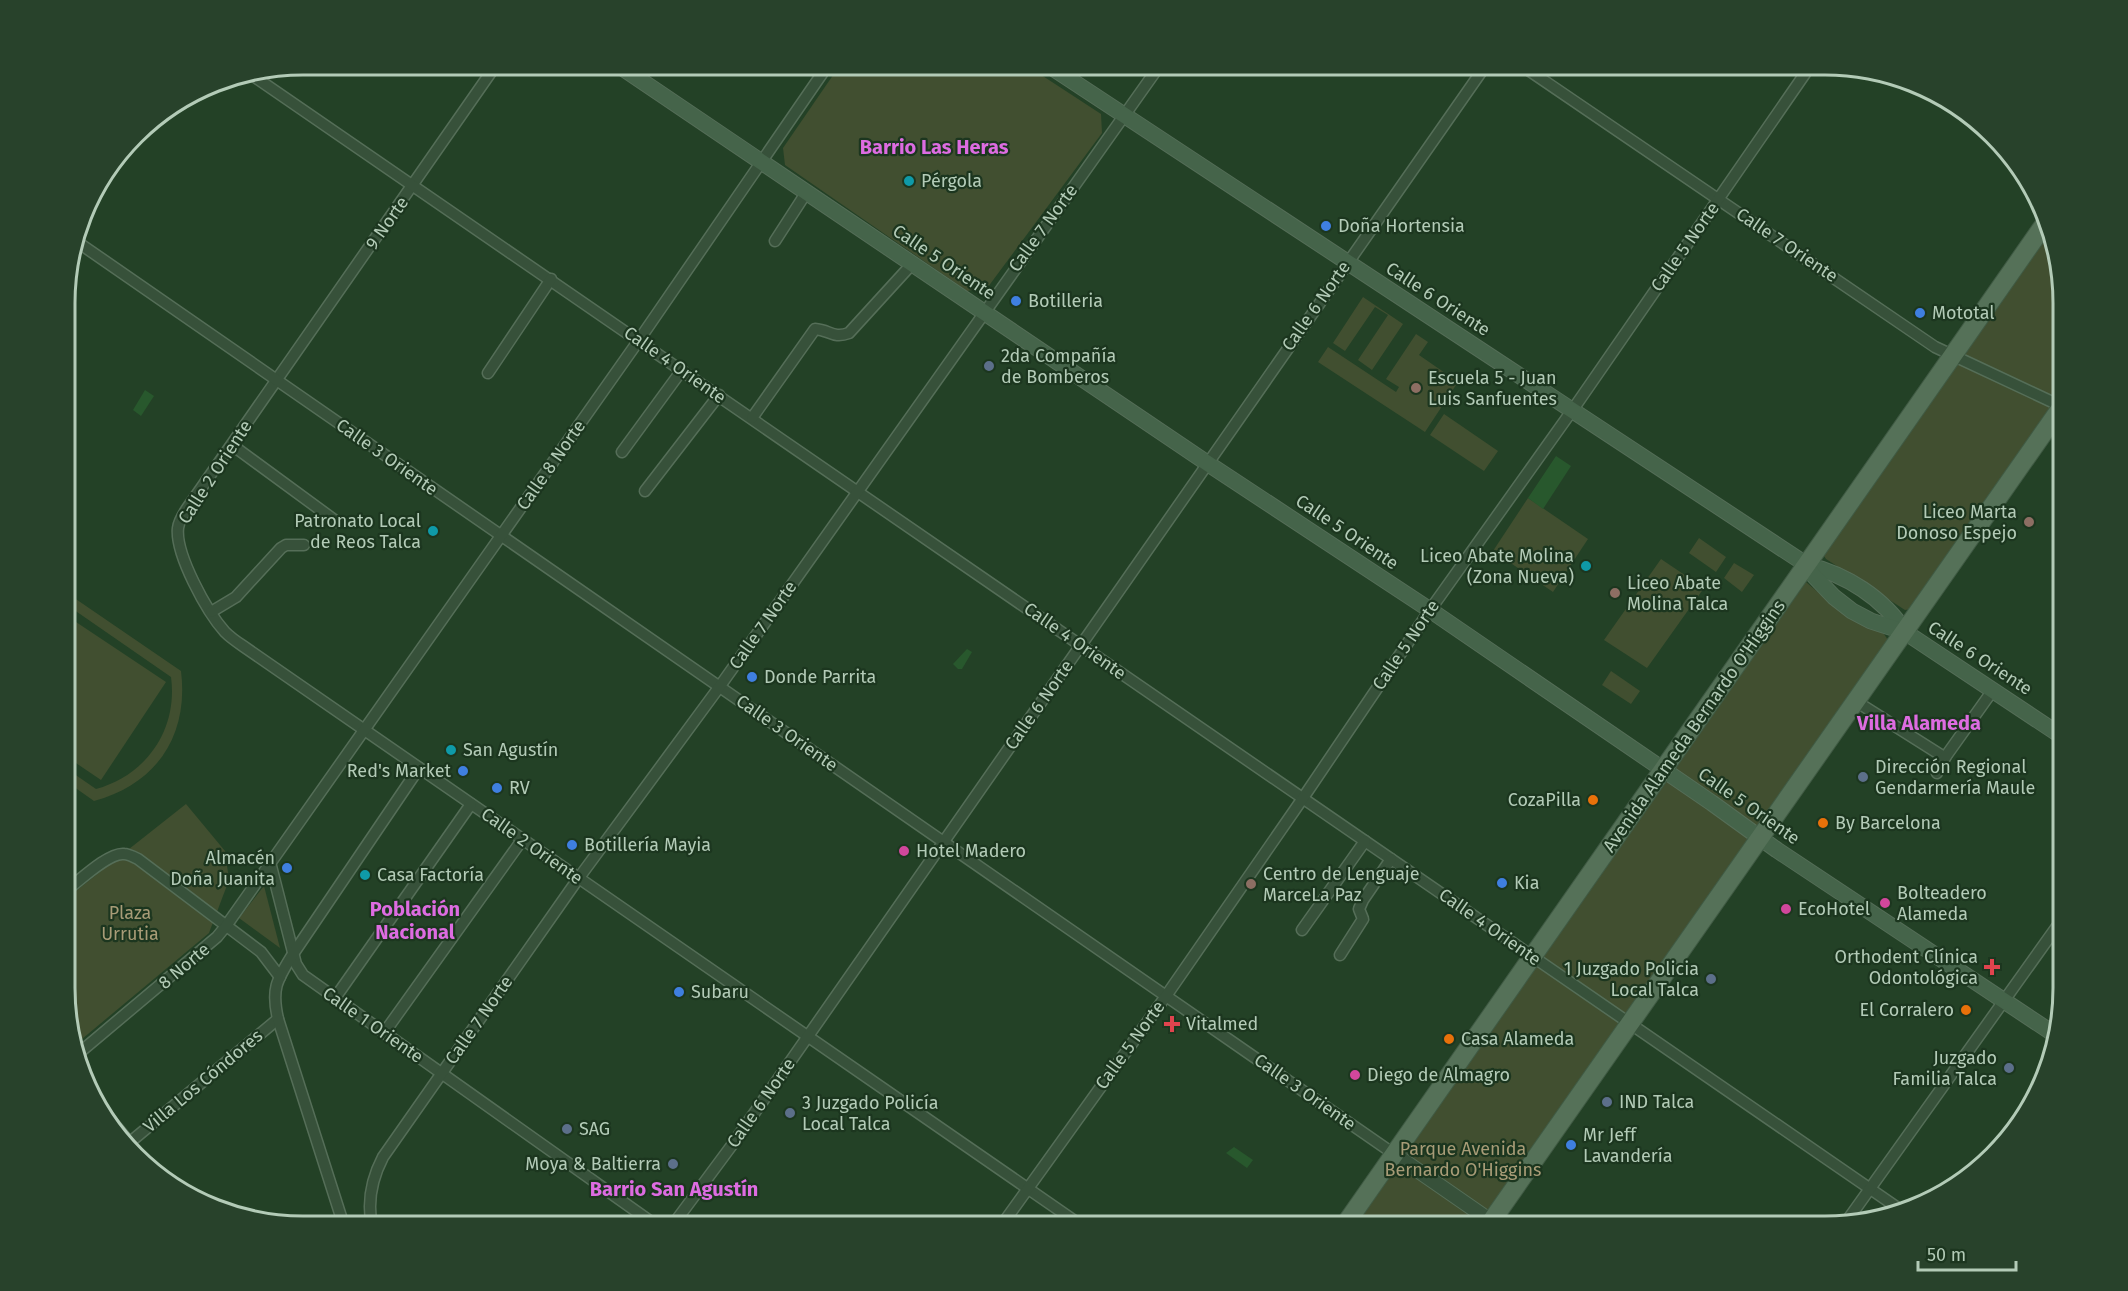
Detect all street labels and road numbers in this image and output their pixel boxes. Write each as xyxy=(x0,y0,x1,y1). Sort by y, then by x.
street label: Calle 7 Norte xyxy=(1004,180,1082,276)
street label: 9 Norte xyxy=(361,192,413,254)
street label: Calle 5 Norte xyxy=(1646,198,1724,296)
street label: Calle 7 Oriente xyxy=(1732,203,1842,287)
street label: Calle 5 Oriente xyxy=(888,220,1000,304)
street label: Calle 6 Norte xyxy=(1277,257,1355,355)
street label: Calle 6 Oriente xyxy=(1382,257,1494,341)
street label: Calle 4 Oriente xyxy=(620,322,730,408)
street label: Calle 3 Oriente xyxy=(332,414,442,500)
street label: Calle 2 Oriente xyxy=(173,416,257,528)
street label: Calle 8 Norte xyxy=(512,416,590,514)
street label: Calle 5 Oriente xyxy=(1291,490,1403,574)
street label: Calle 7 Norte xyxy=(724,576,802,674)
street label: Calle 5 Norte xyxy=(1368,596,1444,694)
street label: Avenida Alameda Bernardo O'Higgins xyxy=(1598,596,1790,856)
street label: Calle 4 Oriente xyxy=(1020,598,1130,684)
street label: Calle 6 Oriente xyxy=(1924,616,2036,700)
street label: Calle 6 Norte xyxy=(1000,656,1078,754)
street label: Calle 3 Oriente xyxy=(732,690,842,776)
street label: Calle 5 Oriente xyxy=(1694,763,1804,849)
street label: Calle 2 Oriente xyxy=(477,803,587,889)
street label: Calle 4 Oriente xyxy=(1435,884,1545,970)
street label: 8 Norte xyxy=(154,938,214,994)
street label: Calle 7 Norte xyxy=(440,971,518,1069)
street label: Calle 1 Oriente xyxy=(318,982,428,1068)
street label: Calle 5 Norte xyxy=(1090,996,1170,1094)
street label: Villa Los Cóndores xyxy=(139,1025,267,1137)
street label: Calle 3 Oriente xyxy=(1250,1049,1360,1135)
street label: Calle 6 Norte xyxy=(722,1054,800,1152)

